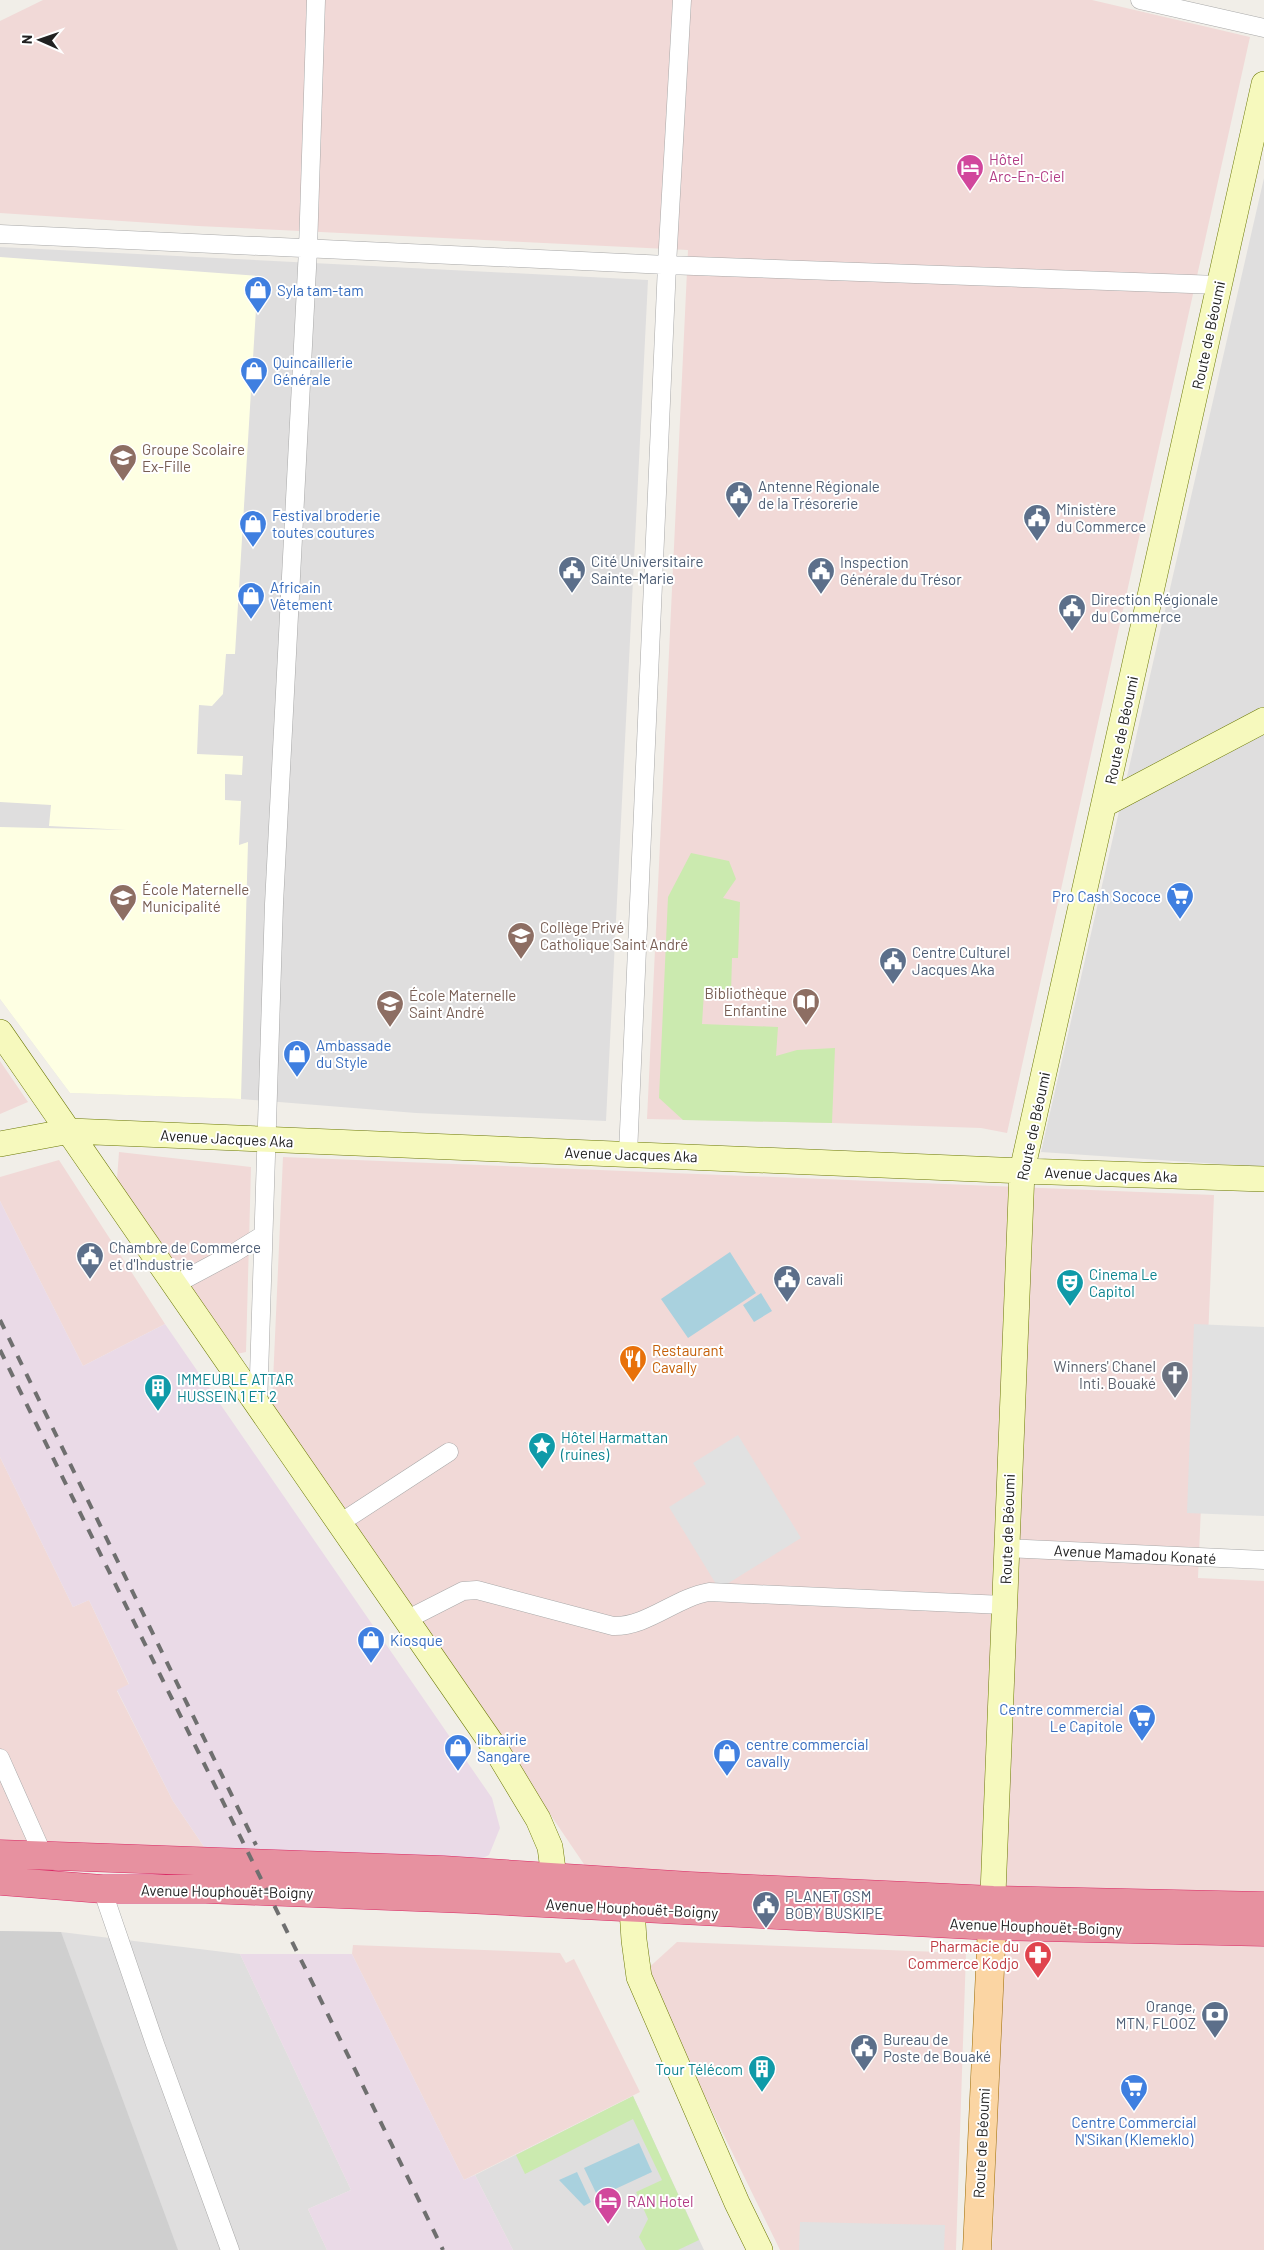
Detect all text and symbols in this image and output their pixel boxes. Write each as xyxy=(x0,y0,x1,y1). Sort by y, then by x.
north arrow xyxy=(15,15,65,65)
text: N xyxy=(18,35,35,44)
place label: Hôtel Arc-En-Ciel xyxy=(989,150,1065,185)
hotel icon: Hôtel Arc-En-Ciel xyxy=(955,153,985,192)
shop icon: Syla tam-tam xyxy=(243,275,273,314)
street label: Route de Béoumi xyxy=(1188,279,1228,391)
place label: Syla tam-tam xyxy=(277,281,364,299)
place label: Quincaillerie Générale xyxy=(273,353,353,388)
shop icon: Quincaillerie Générale xyxy=(239,356,269,395)
place label: Groupe Scolaire Ex-Fille xyxy=(142,440,245,475)
school or university icon: Groupe Scolaire Ex-Fille xyxy=(108,443,138,482)
place label: Antenne Régionale de la Trésorerie xyxy=(758,477,880,512)
public building icon: Antenne Régionale de la Trésorerie xyxy=(724,480,754,519)
place label: Ministère du Commerce xyxy=(1056,500,1146,535)
public building icon: Ministère du Commerce xyxy=(1022,503,1052,542)
place label: Festival broderie toutes coutures xyxy=(272,506,381,541)
shop icon: Festival broderie toutes coutures xyxy=(238,509,268,548)
place label: Cité Universitaire Sainte-Marie xyxy=(591,552,703,587)
place label: Inspection Générale du Trésor xyxy=(840,553,962,588)
public building icon: Cité Universitaire Sainte-Marie xyxy=(557,555,587,594)
public building icon: Inspection Générale du Trésor xyxy=(806,556,836,595)
place label: Africain Vêtement xyxy=(270,578,333,613)
shop icon: Africain Vêtement xyxy=(236,581,266,620)
place label: Direction Régionale du Commerce xyxy=(1091,590,1218,625)
public building icon: Direction Régionale du Commerce xyxy=(1057,593,1087,632)
street label: Route de Béoumi xyxy=(1101,674,1141,786)
place label: École Maternelle Municipalité xyxy=(142,880,249,915)
supermarket icon: Pro Cash Sococe xyxy=(1165,881,1195,920)
school or university icon: École Maternelle Municipalité xyxy=(108,883,138,922)
place label: Pro Cash Sococe xyxy=(1052,887,1161,905)
place label: Collège Privé Catholique Saint André xyxy=(540,918,688,953)
school or university icon: Collège Privé Catholique Saint André xyxy=(506,921,536,960)
place label: Centre Culturel Jacques Aka xyxy=(912,943,1010,978)
public building icon: Centre Culturel Jacques Aka xyxy=(878,946,908,985)
place label: Bibliothèque Enfantine xyxy=(704,984,787,1019)
place label: École Maternelle Saint André xyxy=(409,986,516,1021)
library icon: Bibliothèque Enfantine xyxy=(791,987,821,1026)
school or university icon: École Maternelle Saint André xyxy=(375,989,405,1028)
place label: Ambassade du Style xyxy=(316,1036,391,1071)
shop icon: Ambassade du Style xyxy=(282,1039,312,1078)
street label: Route de Béoumi xyxy=(1013,1070,1053,1182)
street label: Avenue Jacques Aka xyxy=(160,1126,294,1150)
street label: Avenue Jacques Aka xyxy=(564,1143,698,1165)
street label: Avenue Jacques Aka xyxy=(1044,1163,1178,1185)
place label: Chambre de Commerce et d'Industrie xyxy=(109,1238,261,1273)
public building icon: Chambre de Commerce et d'Industrie xyxy=(75,1241,105,1280)
public building icon: cavali xyxy=(772,1264,802,1303)
place label: Cinema Le Capitol xyxy=(1089,1265,1158,1300)
theatre icon: Cinema Le Capitol xyxy=(1055,1268,1085,1307)
place label: cavali xyxy=(806,1270,843,1288)
place label: Restaurant Cavally xyxy=(652,1341,724,1376)
restaurant icon: Restaurant Cavally xyxy=(618,1344,648,1383)
place label: Winners' Chanel Inti. Bouaké xyxy=(1053,1357,1156,1392)
church icon: Winners' Chanel Inti. Bouaké xyxy=(1160,1360,1190,1399)
place label: IMMEUBLE ATTAR HUSSEIN 1 ET 2 xyxy=(177,1370,294,1405)
building icon: IMMEUBLE ATTAR HUSSEIN 1 ET 2 xyxy=(143,1373,173,1412)
place label: Hôtel Harmattan (ruines) xyxy=(560,1428,668,1463)
place icon: Hôtel Harmattan (ruines) xyxy=(527,1431,557,1470)
street label: Route de Béoumi xyxy=(996,1473,1018,1585)
street label: Avenue Mamadou Konaté xyxy=(1053,1541,1217,1567)
shop icon: Kiosque xyxy=(356,1625,386,1664)
place label: Kiosque xyxy=(390,1631,443,1649)
place label: Centre commercial Le Capitole xyxy=(999,1700,1123,1735)
supermarket icon: Centre commercial Le Capitole xyxy=(1127,1703,1157,1742)
place label: librairie Sangare xyxy=(477,1730,531,1765)
shop icon: librairie Sangare xyxy=(443,1733,473,1772)
place label: centre commercial cavally xyxy=(746,1735,868,1770)
shop icon: centre commercial cavally xyxy=(712,1738,742,1777)
street label: Avenue Houphouët-Boigny xyxy=(141,1880,313,1902)
place label: PLANET GSM BOBY BUSKIPE xyxy=(785,1887,883,1922)
public building icon: PLANET GSM BOBY BUSKIPE xyxy=(751,1890,781,1929)
street label: Avenue Houphouët-Boigny xyxy=(545,1894,719,1922)
street label: Avenue Houphouët-Boigny xyxy=(949,1914,1123,1938)
place label: Pharmacie du Commerce Kodjo xyxy=(908,1937,1019,1972)
pharmacy icon: Pharmacie du Commerce Kodjo xyxy=(1023,1940,1053,1979)
place label: Orange, MTN, FLOOZ xyxy=(1116,1997,1196,2032)
bank icon: Orange, MTN, FLOOZ xyxy=(1200,2000,1230,2039)
place label: Bureau de Poste de Bouaké xyxy=(883,2030,991,2065)
public building icon: Bureau de Poste de Bouaké xyxy=(849,2033,879,2072)
building icon: Tour Télécom xyxy=(747,2054,777,2093)
place label: Tour Télécom xyxy=(656,2060,743,2078)
supermarket icon: Centre Commercial N'Sikan (Klemeklo) xyxy=(1119,2073,1149,2112)
street label: Route de Béoumi xyxy=(969,2087,993,2199)
place label: Centre Commercial N'Sikan (Klemeklo) xyxy=(1071,2113,1197,2148)
hotel icon: RAN Hotel xyxy=(593,2186,623,2225)
place label: RAN Hotel xyxy=(627,2192,694,2210)

